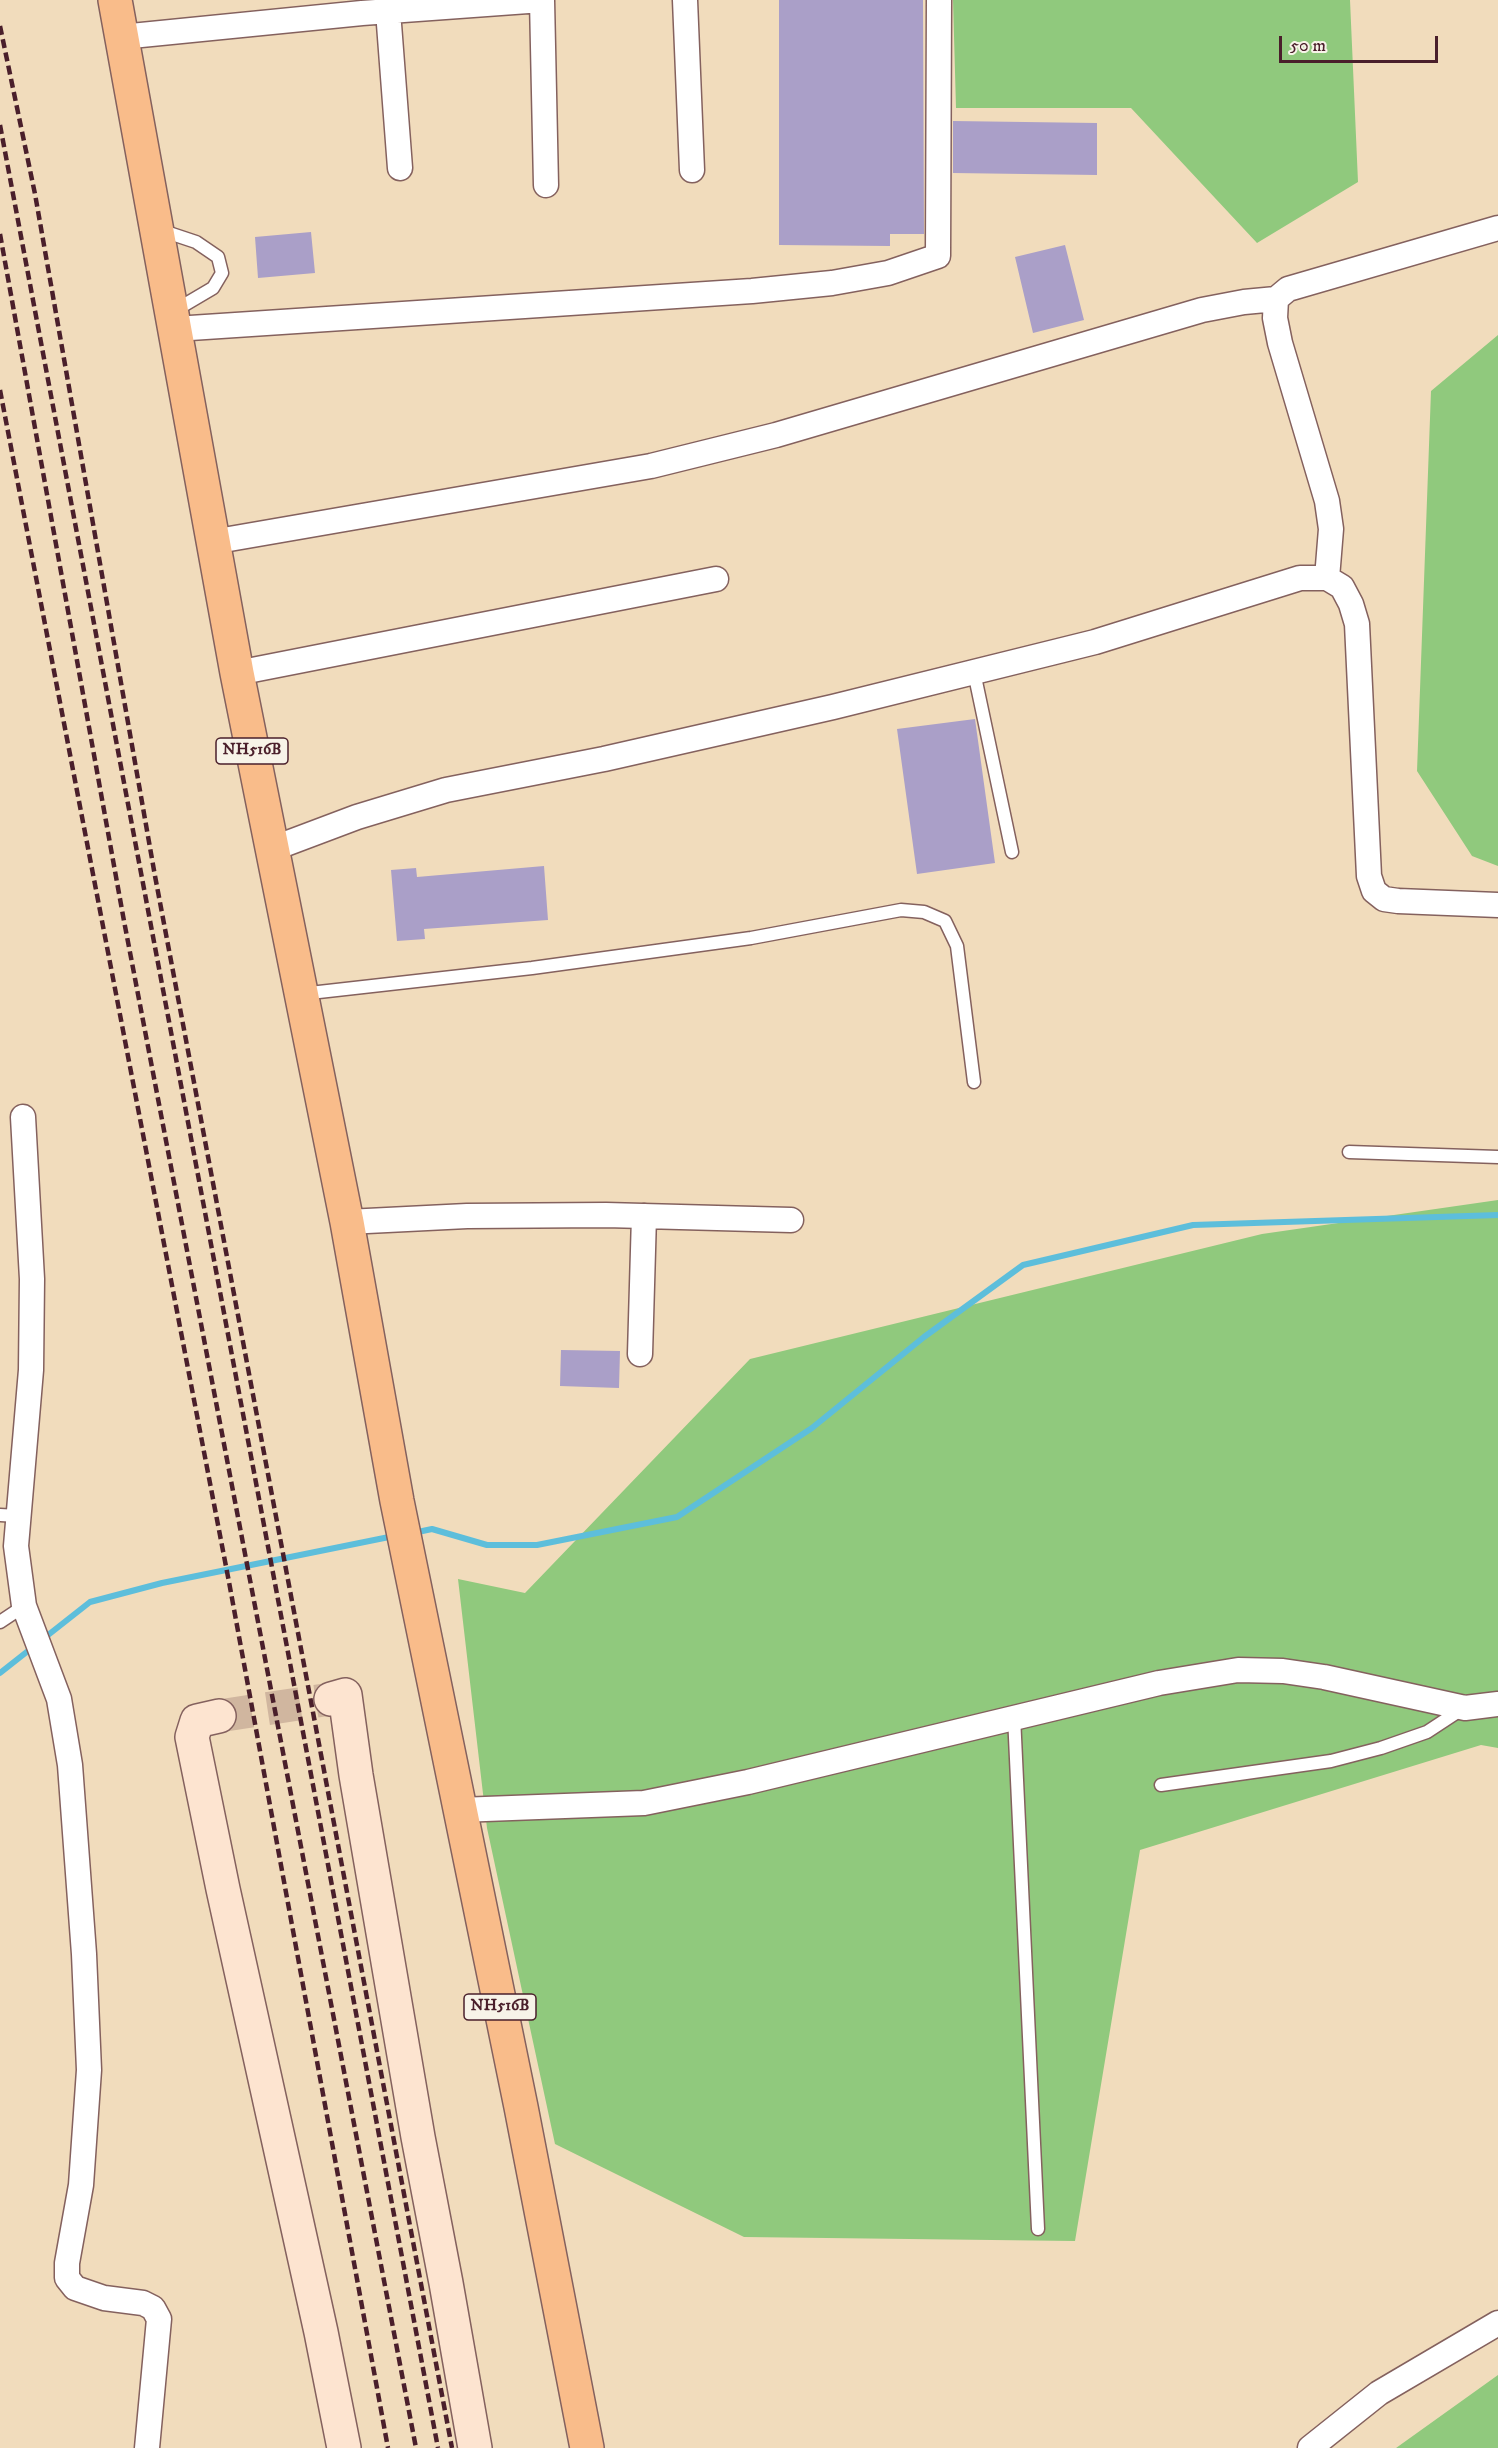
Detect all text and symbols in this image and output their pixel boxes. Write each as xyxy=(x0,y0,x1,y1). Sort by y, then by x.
scale bar xyxy=(1282,24,1441,62)
text: 50 m xyxy=(1290,35,1326,57)
road number: NH516B xyxy=(216,738,288,764)
road number: NH516B xyxy=(464,1994,536,2020)

